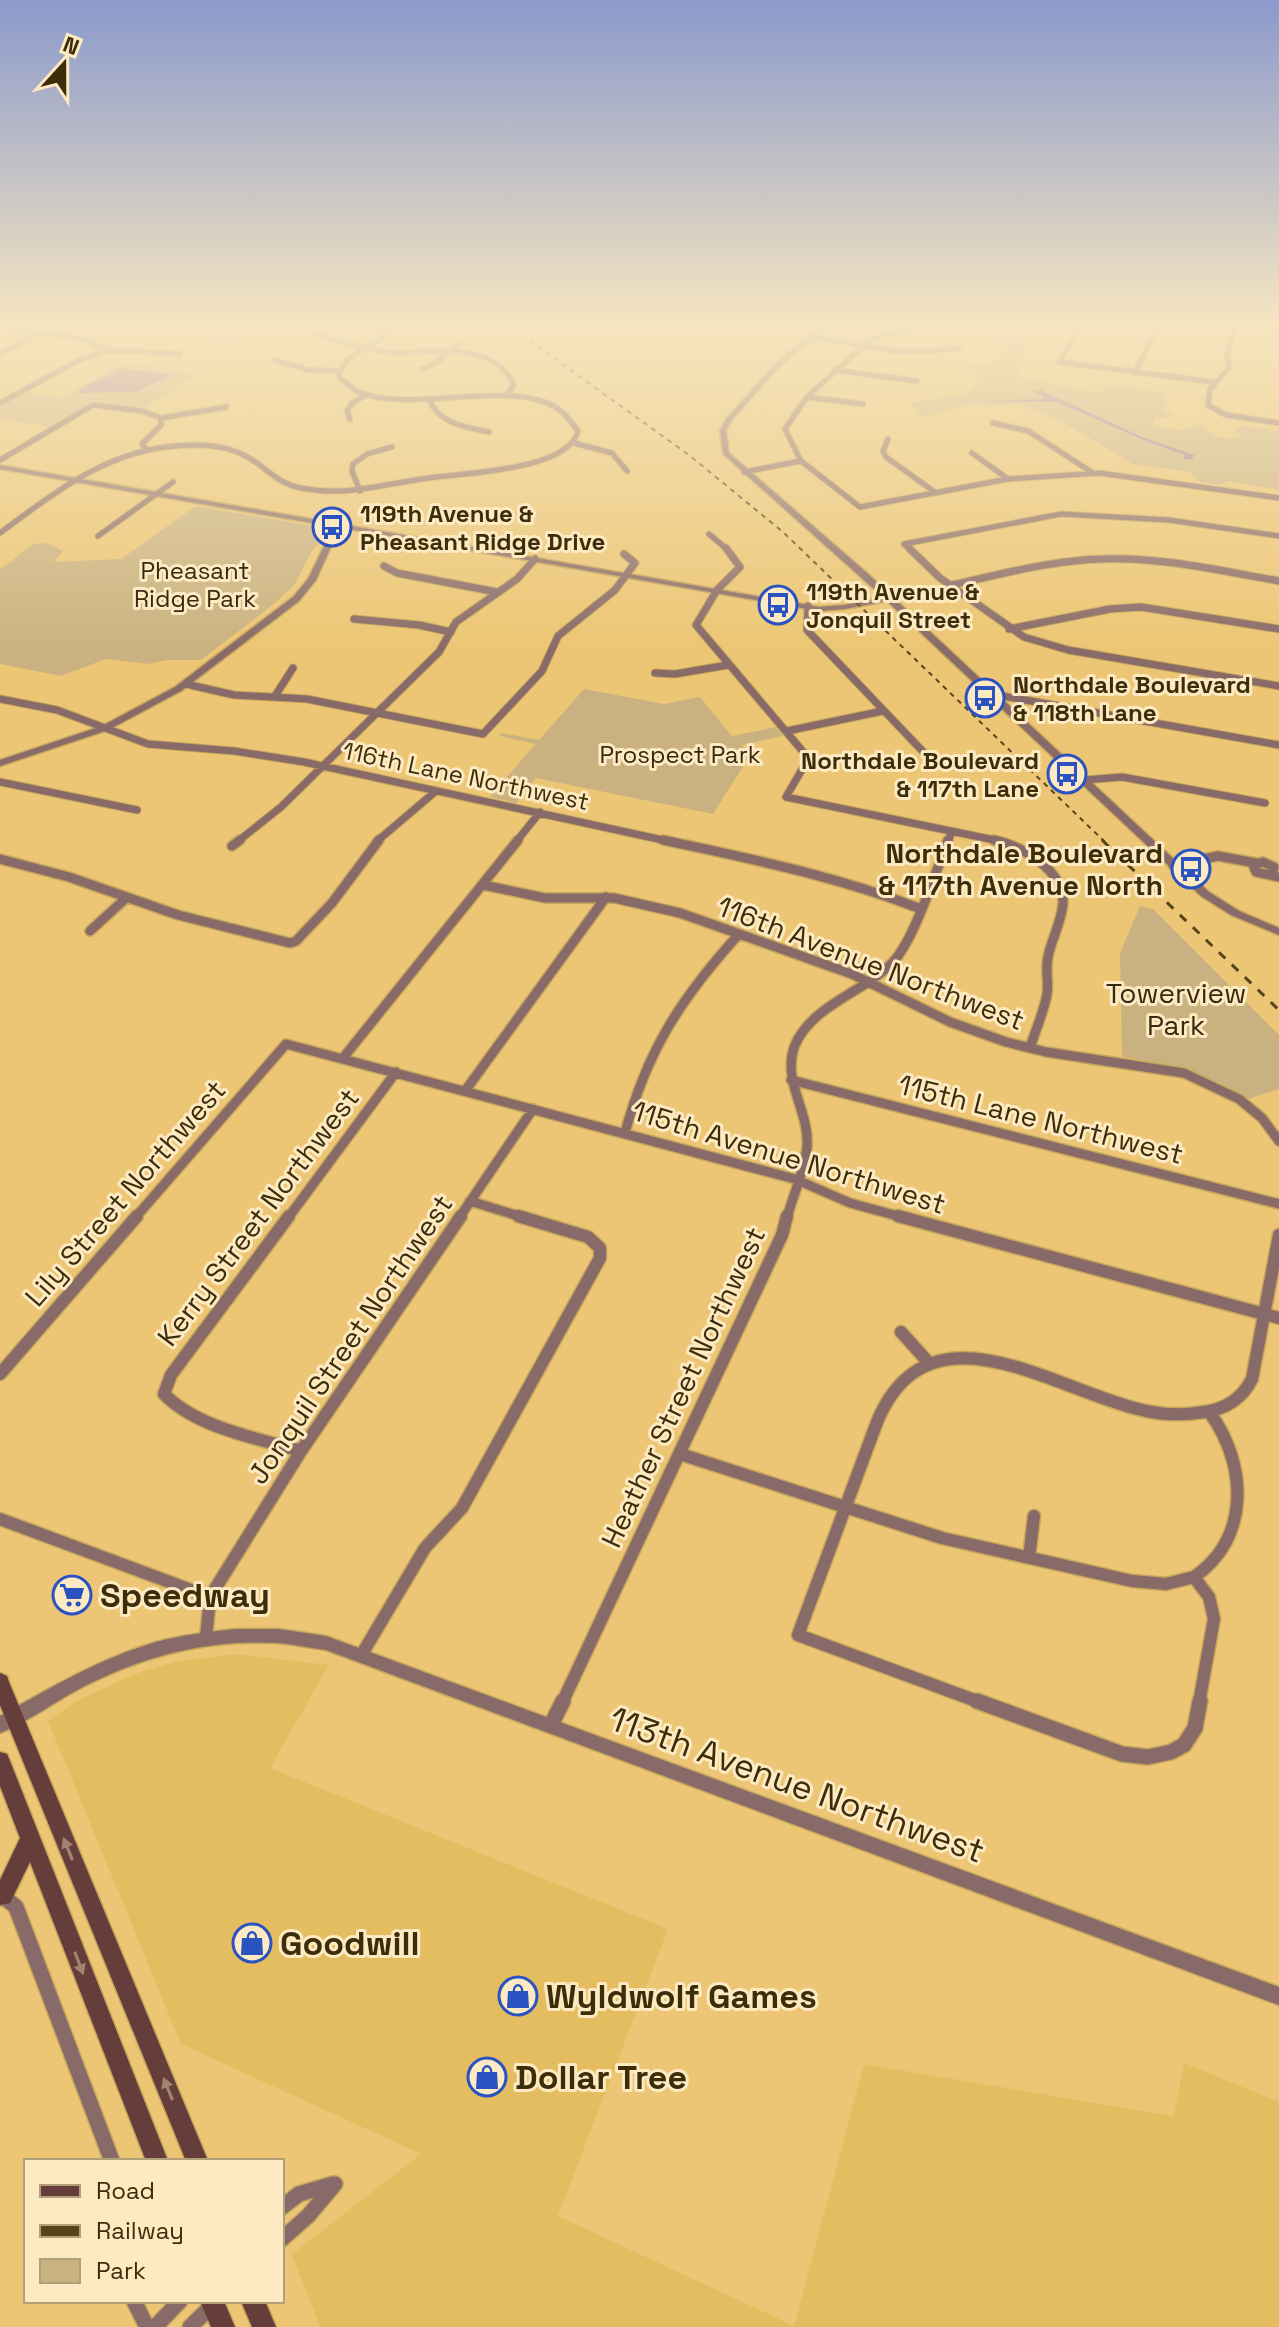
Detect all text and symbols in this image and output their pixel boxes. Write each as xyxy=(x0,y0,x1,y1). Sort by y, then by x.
north arrow xyxy=(24,24,104,104)
text: N xyxy=(59,30,83,61)
place label: 119th Avenue & Pheasant Ridge Drive xyxy=(360,498,605,557)
bus stop icon: 119th Avenue & Pheasant Ridge Drive xyxy=(311,506,353,548)
park label: Pheasant Ridge Park xyxy=(134,555,256,614)
place label: 119th Avenue & Jonquil Street xyxy=(806,576,979,635)
bus stop icon: 119th Avenue & Jonquil Street xyxy=(757,584,799,626)
place label: Northdale Boulevard & 118th Lane xyxy=(1013,669,1251,728)
bus stop icon: Northdale Boulevard & 118th Lane xyxy=(964,677,1006,719)
street label: 116th Lane Northwest xyxy=(340,735,592,817)
park label: Prospect Park xyxy=(599,739,761,770)
place label: Northdale Boulevard & 117th Lane xyxy=(801,745,1039,804)
bus stop icon: Northdale Boulevard & 117th Lane xyxy=(1046,753,1088,795)
place label: Northdale Boulevard & 117th Avenue North xyxy=(879,835,1163,903)
bus stop icon: Northdale Boulevard & 117th Avenue North xyxy=(1170,848,1212,890)
street label: 116th Avenue Northwest xyxy=(712,888,1030,1038)
park label: Towerview Park xyxy=(1106,975,1246,1043)
street label: 115th Lane Northwest xyxy=(895,1066,1187,1172)
street label: Lily Street Northwest xyxy=(17,1072,233,1314)
street label: Kerry Street Northwest xyxy=(149,1081,367,1353)
street label: 115th Avenue Northwest xyxy=(628,1092,950,1222)
street label: Jonquil Street Northwest xyxy=(240,1187,460,1491)
street label: Heather Street Northwest xyxy=(593,1221,773,1553)
supermarket icon: Speedway xyxy=(51,1574,93,1616)
place label: Speedway xyxy=(100,1574,270,1617)
street label: 113th Avenue Northwest xyxy=(604,1697,990,1873)
one-way arrow xyxy=(61,1837,74,1861)
shop icon: Goodwill xyxy=(231,1922,273,1964)
place label: Goodwill xyxy=(280,1922,420,1965)
one-way arrow xyxy=(73,1951,86,1975)
shop icon: Wyldwolf Games xyxy=(497,1975,539,2017)
place label: Wyldwolf Games xyxy=(546,1975,817,2018)
shop icon: Dollar Tree xyxy=(466,2056,508,2098)
place label: Dollar Tree xyxy=(515,2056,687,2099)
one-way arrow xyxy=(161,2077,174,2101)
legend xyxy=(24,2159,284,2303)
text: Road xyxy=(96,2175,155,2206)
text: Railway xyxy=(96,2215,184,2246)
text: Park xyxy=(96,2255,146,2286)

